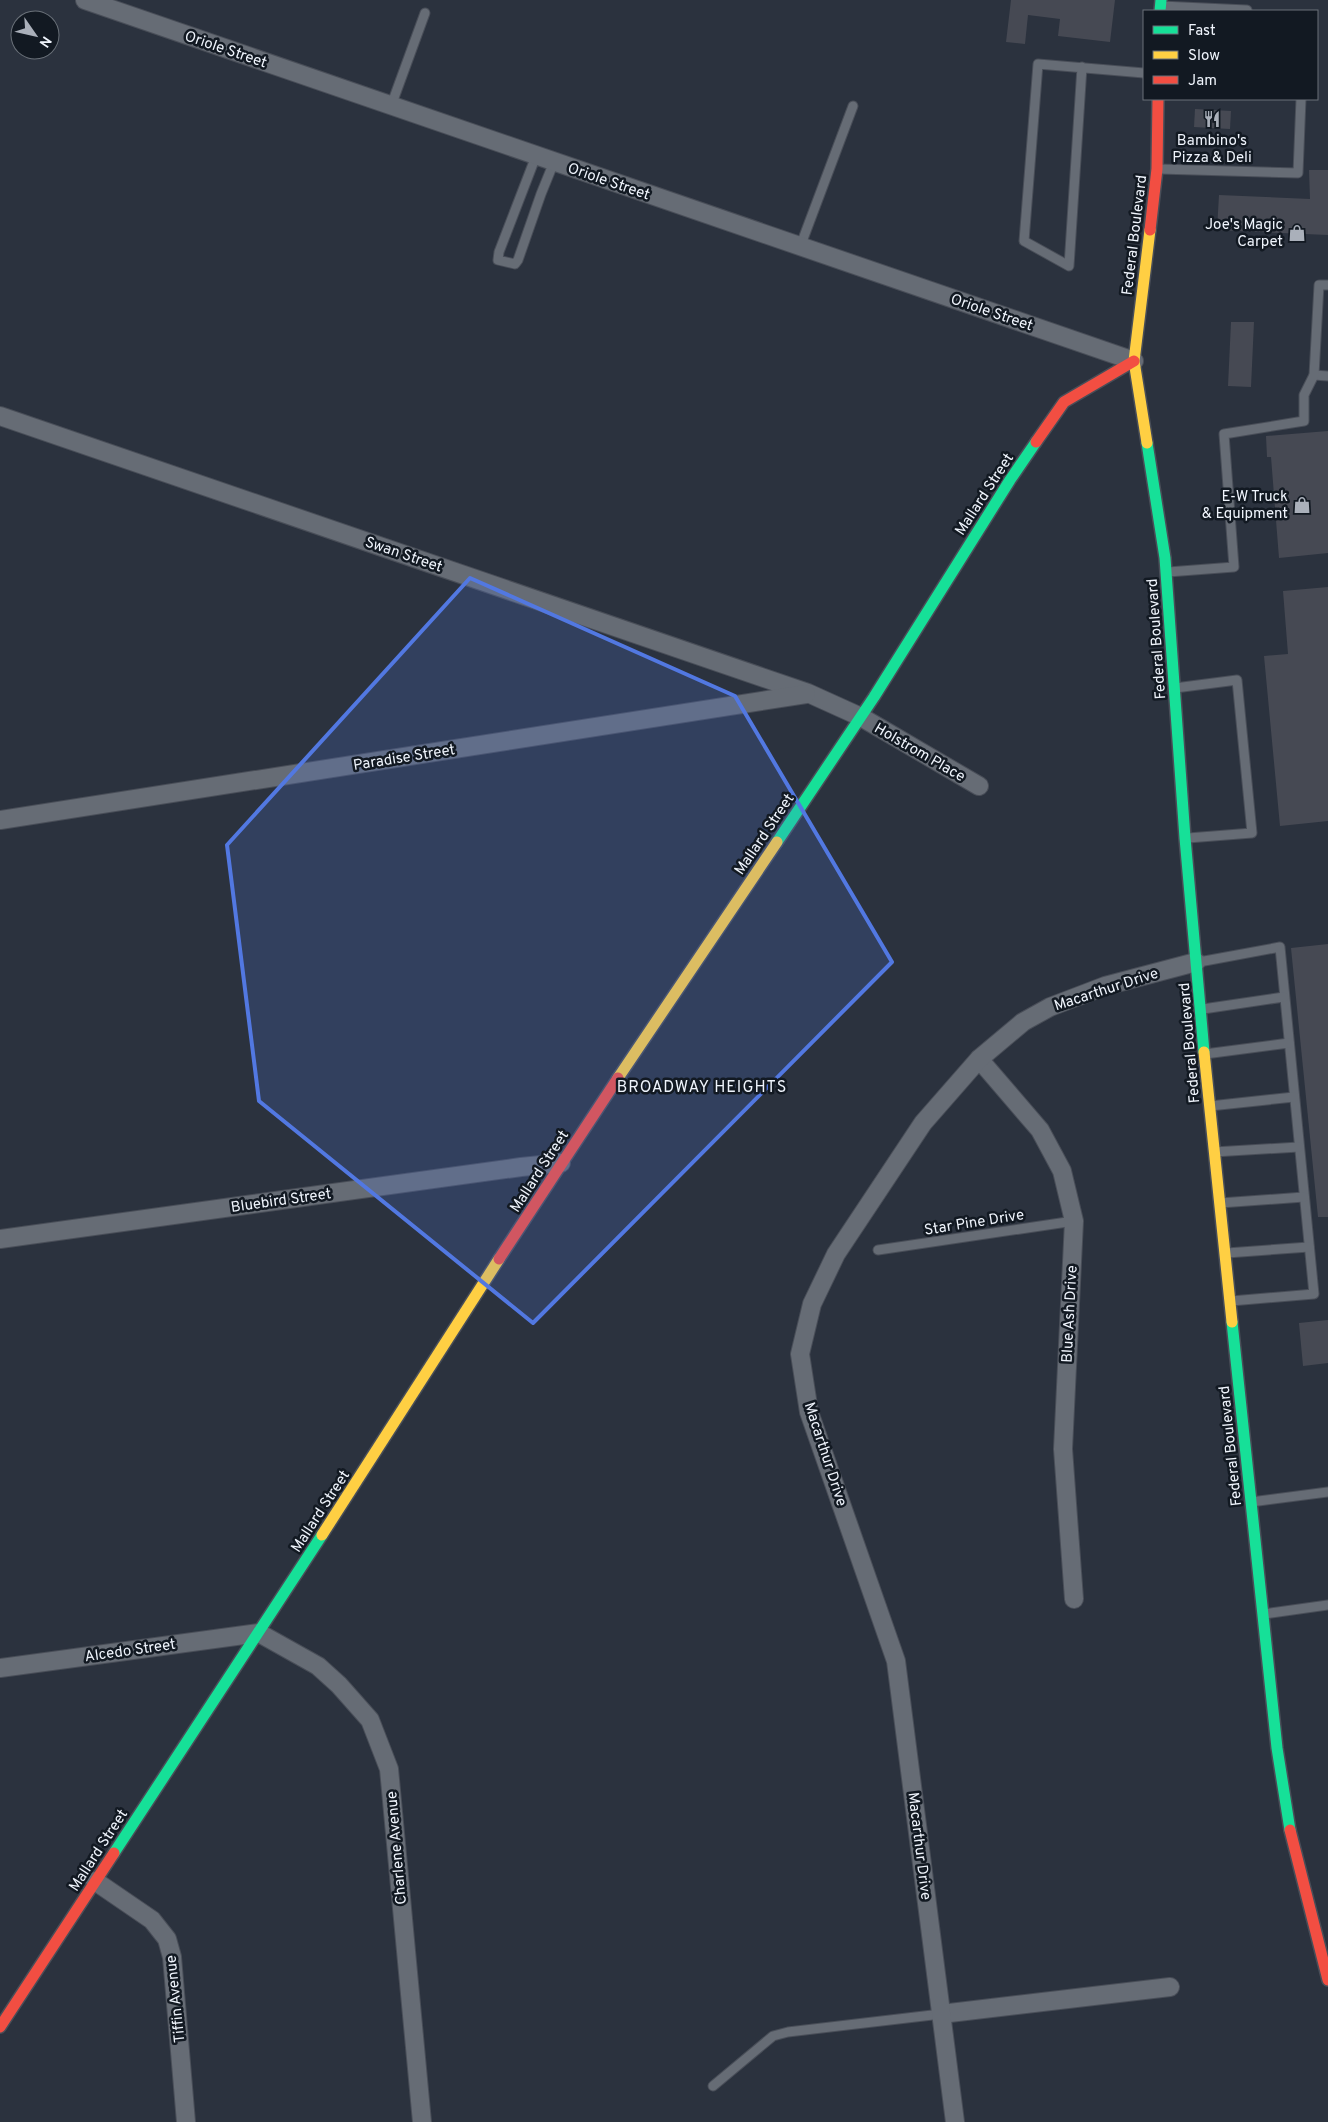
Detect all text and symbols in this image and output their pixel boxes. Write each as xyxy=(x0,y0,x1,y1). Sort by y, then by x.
north arrow xyxy=(10,10,60,60)
legend xyxy=(1143,10,1318,100)
text: Fast xyxy=(1188,22,1216,41)
street label: Oriole Street xyxy=(182,27,269,73)
text: N xyxy=(35,33,54,50)
text: Slow xyxy=(1188,47,1220,66)
text: Jam xyxy=(1188,72,1217,91)
restaurant icon: Bambino's Pizza & Deli xyxy=(1202,109,1222,129)
place label: Bambino's Pizza & Deli xyxy=(1172,132,1252,168)
street label: Oriole Street xyxy=(565,159,652,205)
street label: Federal Boulevard xyxy=(1119,174,1152,296)
place label: Joe's Magic Carpet xyxy=(1205,216,1283,252)
shop icon: Joe's Magic Carpet xyxy=(1287,223,1307,243)
street label: Oriole Street xyxy=(948,290,1035,336)
street label: Mallard Street xyxy=(952,450,1019,539)
place label: E-W Truck & Equipment xyxy=(1202,488,1288,524)
shop icon: E-W Truck & Equipment xyxy=(1292,495,1312,515)
street label: Swan Street xyxy=(362,533,445,577)
street label: Federal Boulevard xyxy=(1144,578,1171,700)
street label: Holstrom Place xyxy=(870,720,968,787)
street label: Paradise Street xyxy=(352,741,457,776)
street label: Mallard Street xyxy=(731,790,799,879)
street label: Macarthur Drive xyxy=(1052,965,1161,1016)
street label: Federal Boulevard xyxy=(1176,982,1205,1104)
district label: BROADWAY HEIGHTS xyxy=(617,1078,787,1098)
street label: Mallard Street xyxy=(507,1127,574,1216)
street label: Bluebird Street xyxy=(230,1185,333,1218)
street label: Star Pine Drive xyxy=(923,1206,1026,1241)
street label: Blue Ash Drive xyxy=(1058,1265,1083,1363)
street label: Federal Boulevard xyxy=(1216,1385,1247,1507)
street label: Macarthur Drive xyxy=(799,1400,850,1509)
street label: Mallard Street xyxy=(288,1467,355,1556)
street label: Alcedo Street xyxy=(83,1636,177,1667)
street label: Charlene Avenue xyxy=(383,1790,412,1905)
street label: Macarthur Drive xyxy=(902,1791,935,1901)
street label: Mallard Street xyxy=(66,1806,133,1895)
street label: Tiffin Avenue xyxy=(162,1954,191,2044)

